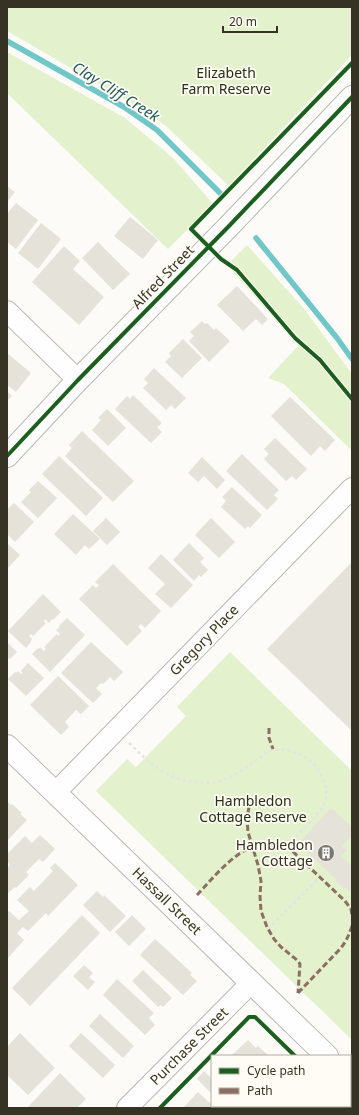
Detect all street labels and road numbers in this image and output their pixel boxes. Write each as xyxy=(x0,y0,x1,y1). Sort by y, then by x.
street label: Alfred Street xyxy=(127,241,198,313)
street label: Gregory Place xyxy=(165,600,242,679)
street label: Hassall Street xyxy=(129,863,206,939)
street label: Purchase Street xyxy=(145,1002,232,1089)

